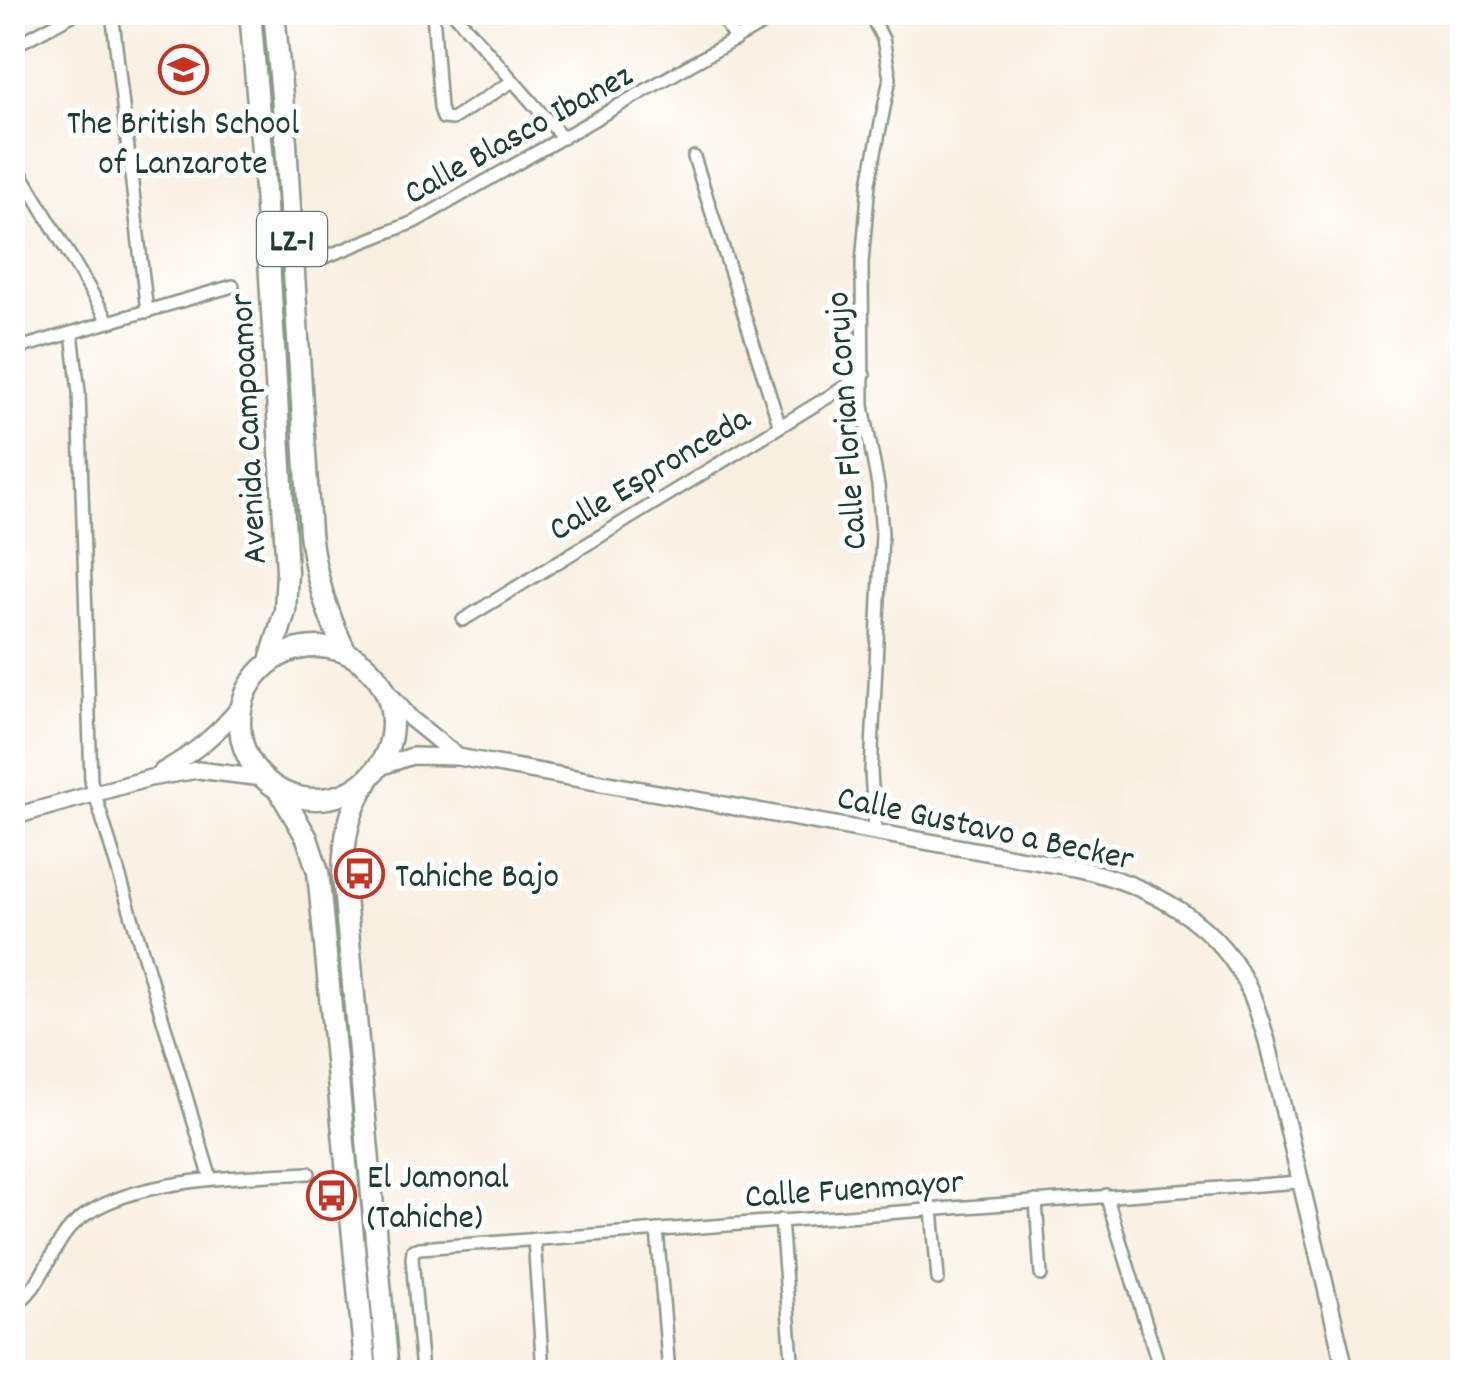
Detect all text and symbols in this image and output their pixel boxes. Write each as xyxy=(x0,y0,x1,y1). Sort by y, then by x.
school or university icon: The British School of Lanzarote xyxy=(157,43,209,95)
street label: Calle Blasco Ibanez xyxy=(396,53,643,220)
place label: The British School of Lanzarote xyxy=(67,101,299,191)
road number: LZ-1 xyxy=(257,212,327,266)
street label: Calle Florian Corujo xyxy=(815,290,883,552)
street label: Avenida Campoamor xyxy=(219,292,283,565)
street label: Calle Espronceda xyxy=(540,396,761,556)
street label: Calle Gustavo a Becker xyxy=(832,775,1138,887)
bus stop icon: Tahiche Bajo xyxy=(334,848,386,900)
place label: Tahiche Bajo xyxy=(395,854,559,904)
place label: El Jamonal (Tahiche) xyxy=(367,1155,509,1245)
street label: Calle Fuenmayor xyxy=(743,1159,965,1225)
bus stop icon: El Jamonal (Tahiche) xyxy=(306,1169,358,1221)

